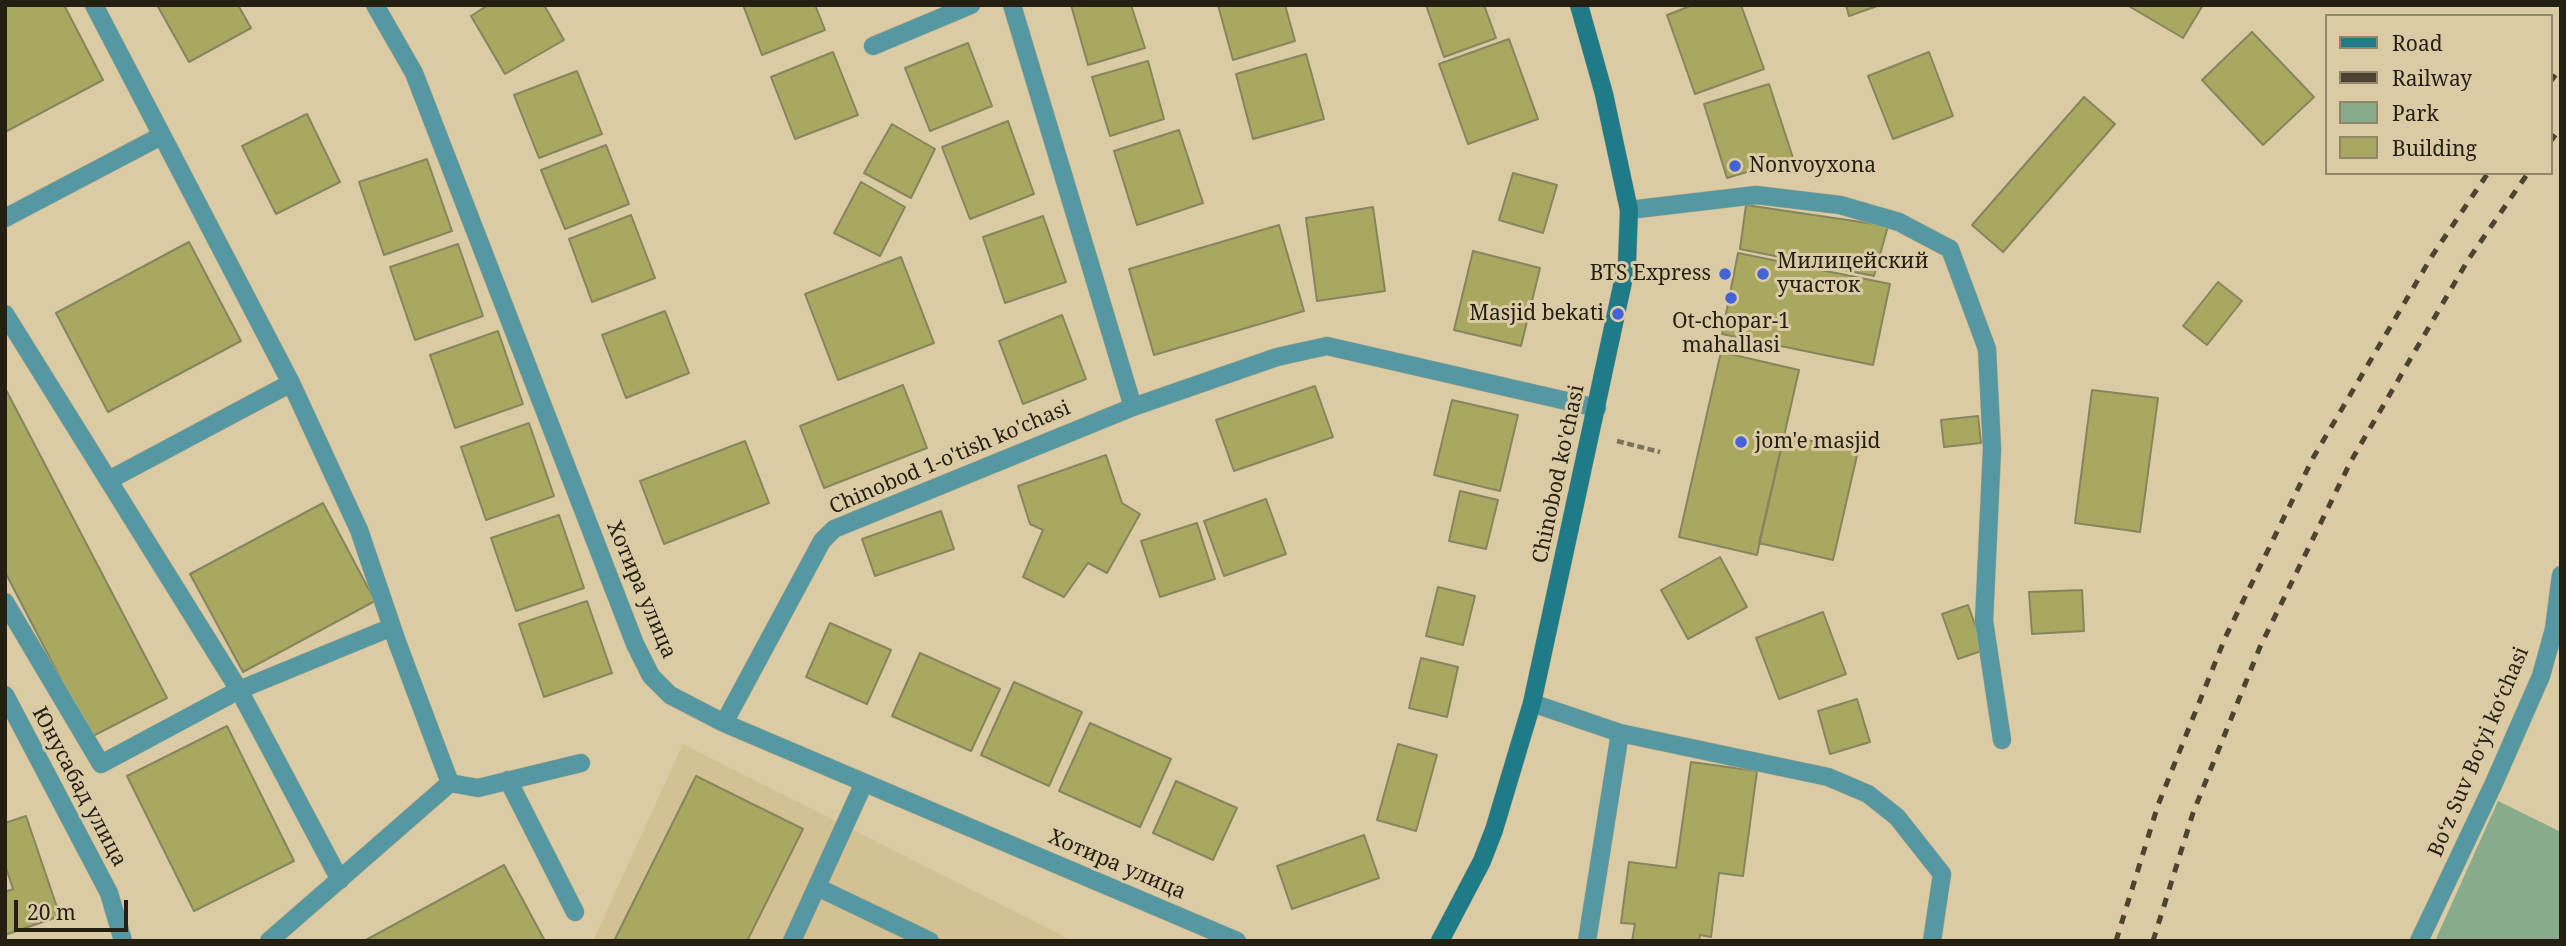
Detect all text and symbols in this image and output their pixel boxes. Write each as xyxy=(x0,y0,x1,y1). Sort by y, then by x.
legend xyxy=(2324,14,2552,175)
text: Road xyxy=(2392,29,2443,57)
text: Railway xyxy=(2392,64,2472,92)
text: Park xyxy=(2392,99,2439,127)
text: Building xyxy=(2392,134,2477,162)
place label: Nonvoyxona xyxy=(1749,153,1876,179)
marker: Nonvoyxona xyxy=(1727,158,1743,174)
place label: Милицейский участок xyxy=(1777,249,1929,299)
place label: BTS Express xyxy=(1590,261,1711,287)
marker: BTS Express xyxy=(1717,266,1733,282)
marker: Милицейский участок xyxy=(1755,266,1771,282)
marker: Ot-chopar-1 mahallasi xyxy=(1723,290,1739,306)
place label: Masjid bekati xyxy=(1469,301,1604,327)
marker: Masjid bekati xyxy=(1610,306,1626,322)
place label: Ot-chopar-1 mahallasi xyxy=(1672,309,1790,359)
street label: Chinobod ko'chasi xyxy=(1528,382,1590,566)
street label: Chinobod 1-o'tish ko'chasi xyxy=(826,396,1074,520)
place label: jom'e masjid xyxy=(1755,429,1880,455)
marker: jom'e masjid xyxy=(1733,434,1749,450)
street label: Хотира улица xyxy=(601,517,681,663)
street label: Boʻz Suv Boʻyi koʻchasi xyxy=(2423,643,2535,861)
street label: Юнусабад улица xyxy=(26,703,132,871)
street label: Хотира улица xyxy=(1044,825,1190,905)
scale bar xyxy=(18,886,131,930)
text: 20 m xyxy=(27,898,76,926)

